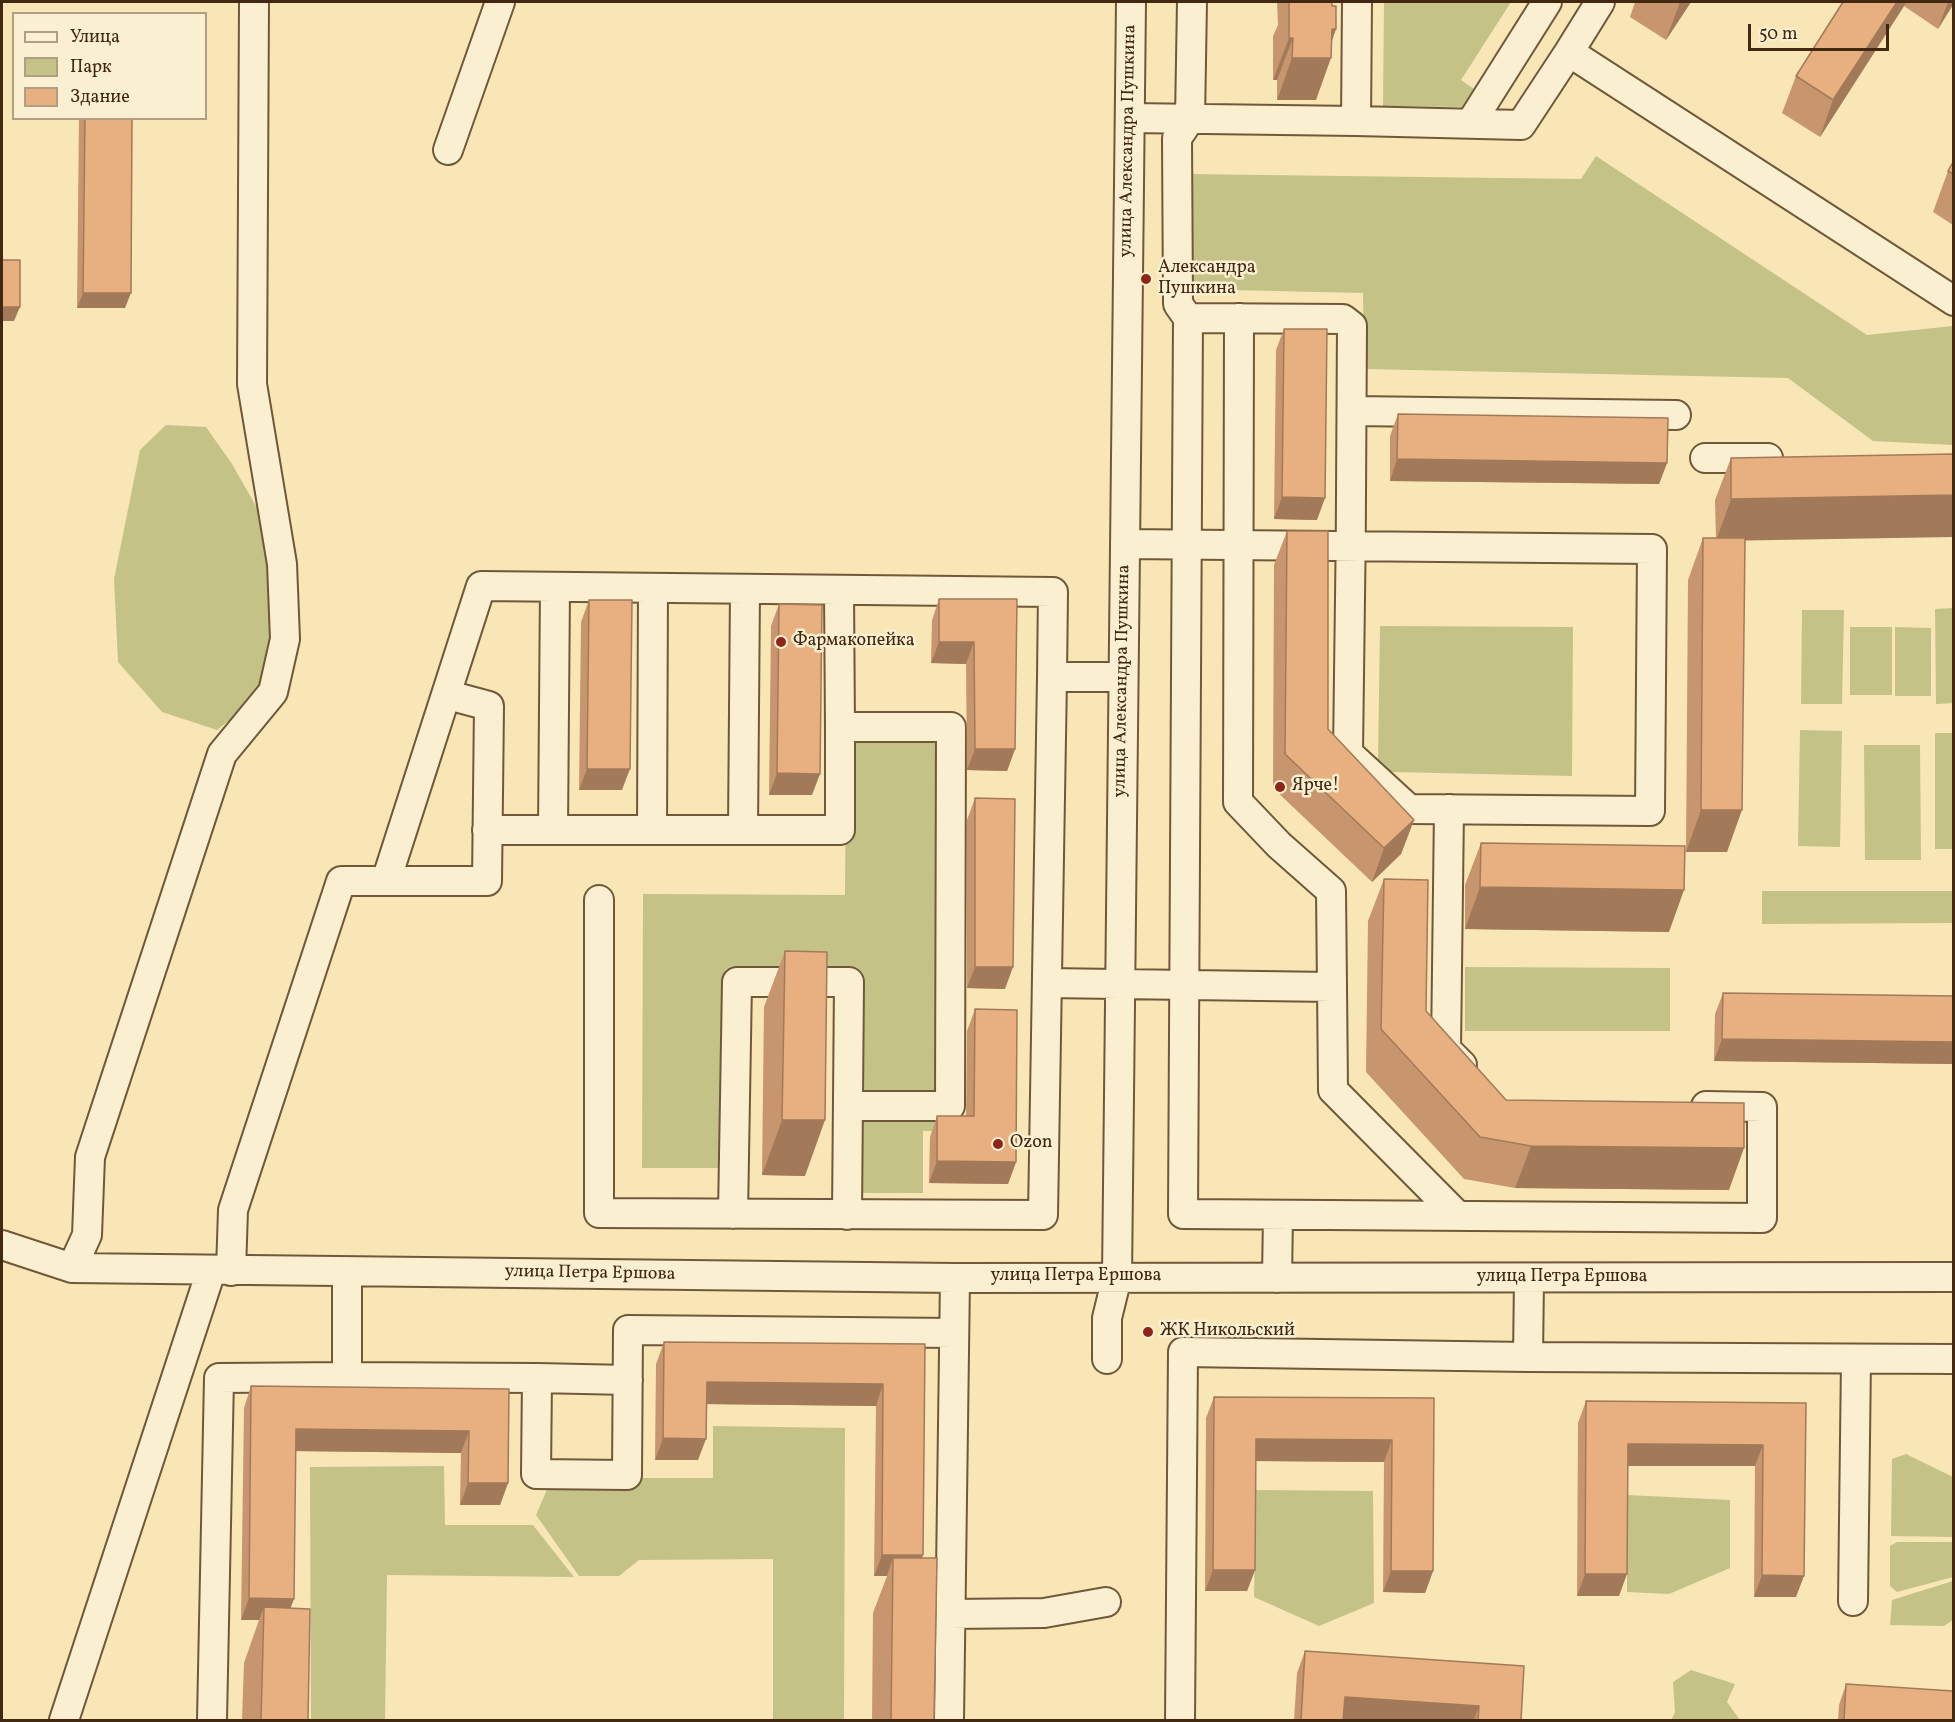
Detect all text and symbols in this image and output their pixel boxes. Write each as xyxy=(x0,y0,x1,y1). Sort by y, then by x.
legend xyxy=(12,12,207,120)
scale bar xyxy=(1751,12,1892,50)
text: 50 m xyxy=(1759,22,1798,47)
street label: улица Александра Пушкина xyxy=(1116,24,1142,258)
text: Улица xyxy=(70,25,120,50)
text: Парк xyxy=(70,55,112,80)
text: Здание xyxy=(70,85,130,110)
place label: Александра Пушкина xyxy=(1158,258,1256,300)
marker: Александра Пушкина xyxy=(1139,272,1153,286)
street label: улица Александра Пушкина xyxy=(1110,564,1136,798)
place label: Фармакопейка xyxy=(793,631,915,653)
marker: Фармакопейка xyxy=(774,635,788,649)
place label: Ярче! xyxy=(1292,776,1340,798)
marker: Ярче! xyxy=(1273,780,1287,794)
place label: Ozon xyxy=(1010,1133,1052,1155)
marker: Ozon xyxy=(991,1137,1005,1151)
street label: улица Петра Ершова xyxy=(504,1262,676,1286)
street label: улица Петра Ершова xyxy=(990,1266,1162,1288)
street label: улица Петра Ершова xyxy=(1476,1267,1648,1289)
place label: ЖК Никольский xyxy=(1160,1321,1295,1343)
marker: ЖК Никольский xyxy=(1141,1325,1155,1339)

